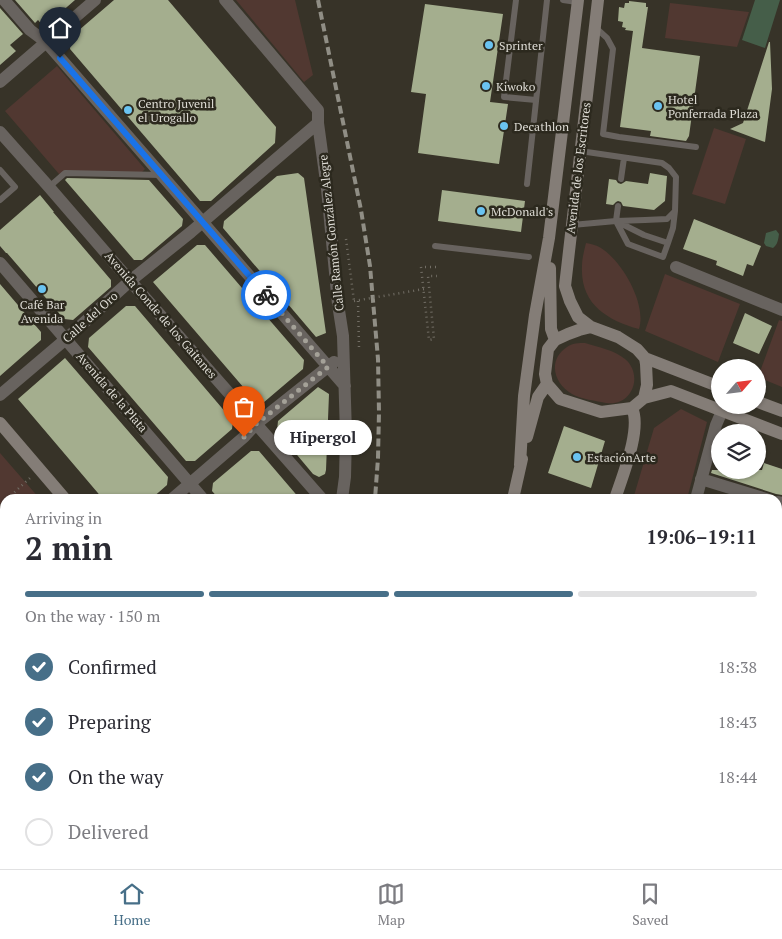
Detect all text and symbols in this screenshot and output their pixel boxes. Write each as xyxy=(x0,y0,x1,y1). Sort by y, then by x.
pin xyxy=(39,7,81,58)
icon: home xyxy=(46,14,74,42)
place label: Sprinter xyxy=(499,38,543,53)
marker: Sprinter xyxy=(483,39,495,51)
place label: Kiwoko xyxy=(496,79,536,94)
marker: Kiwoko xyxy=(480,80,492,92)
place label: Hotel Ponferrada Plaza xyxy=(668,92,758,121)
place label: Centro Juvenil el Urogallo xyxy=(138,96,215,125)
marker: Hotel Ponferrada Plaza xyxy=(652,100,664,112)
street label: Avenida de los Escritores xyxy=(562,101,594,235)
marker: Centro Juvenil el Urogallo xyxy=(122,104,134,116)
place label: Decathlon xyxy=(514,119,569,134)
marker: Decathlon xyxy=(498,120,510,132)
street label: Calle Ramón González Alegre xyxy=(315,154,347,312)
place label: McDonald's xyxy=(491,204,553,219)
marker: McDonald's xyxy=(475,205,487,217)
street label: Avenida Conde de los Gaitanes xyxy=(102,248,220,382)
courier xyxy=(241,270,291,320)
icon: bike xyxy=(252,281,280,309)
marker: Café Bar Avenida xyxy=(36,283,48,295)
street label: Calle del Oro xyxy=(59,288,121,346)
place label: Café Bar Avenida xyxy=(20,297,65,326)
street label: Avenida de la Plata xyxy=(73,349,151,435)
north arrow xyxy=(711,359,766,414)
map controls xyxy=(711,359,766,479)
pin xyxy=(223,386,265,437)
icon: bag xyxy=(230,393,258,421)
callout: Hipergol xyxy=(274,420,372,454)
button: layers xyxy=(711,424,766,479)
text: Hipergol xyxy=(290,426,356,448)
place label: EstaciónArte xyxy=(587,450,656,465)
marker: EstaciónArte xyxy=(571,451,583,463)
text: Arriving in xyxy=(25,507,102,529)
text: 19:06–19:11 xyxy=(646,524,757,549)
text: 2 min xyxy=(25,527,113,569)
text: On the way · 150 m xyxy=(25,605,160,627)
icon: check xyxy=(25,653,53,681)
text: Confirmed xyxy=(68,654,157,679)
text: 18:38 xyxy=(718,656,757,678)
icon: check xyxy=(25,708,53,736)
text: Preparing xyxy=(68,709,151,734)
text: 18:43 xyxy=(718,711,757,733)
icon: check xyxy=(25,763,53,791)
text: On the way xyxy=(68,764,163,789)
text: 18:44 xyxy=(718,766,757,788)
text: Delivered xyxy=(68,819,149,844)
tab: Home xyxy=(113,880,151,929)
tab: Map xyxy=(377,880,405,929)
tab: Saved xyxy=(632,880,669,929)

